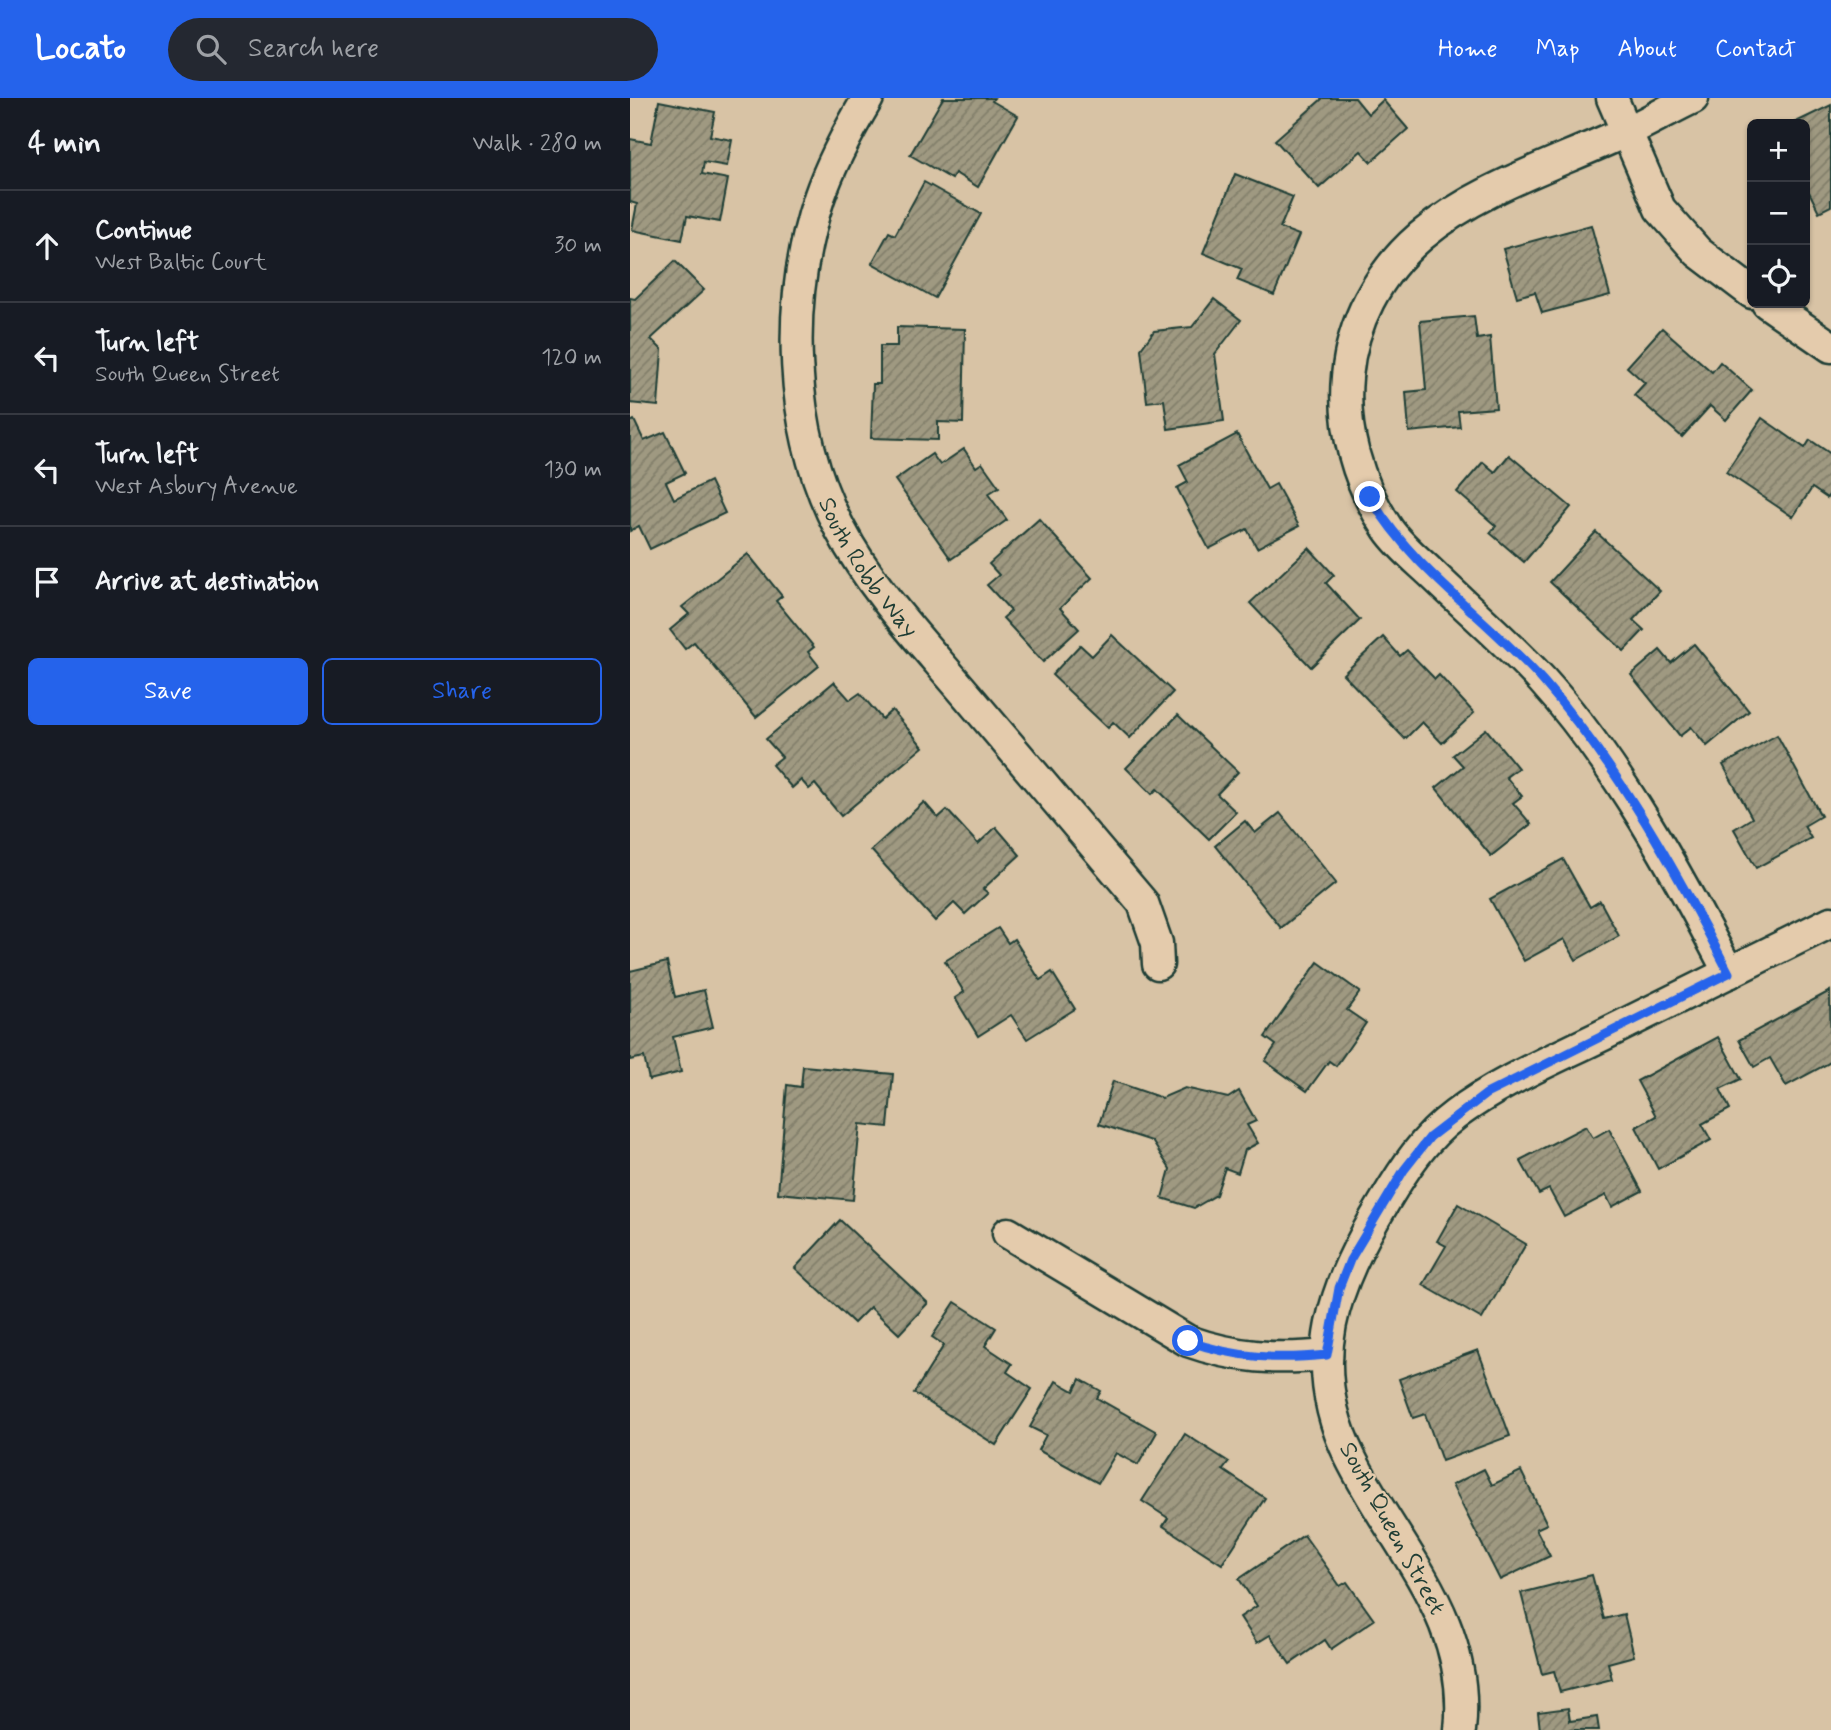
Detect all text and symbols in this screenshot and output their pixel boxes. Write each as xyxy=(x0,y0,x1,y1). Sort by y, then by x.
search box xyxy=(168,18,658,81)
text: Locato xyxy=(35,27,126,71)
icon: search xyxy=(192,30,230,68)
text: Search here xyxy=(248,32,379,66)
text: Home xyxy=(1438,34,1498,65)
text: Map xyxy=(1536,34,1580,65)
text: About xyxy=(1618,34,1677,65)
text: Contact xyxy=(1715,34,1796,65)
map controls xyxy=(1747,119,1810,308)
button: + xyxy=(1747,119,1810,182)
text: 4 min xyxy=(28,124,101,163)
text: Walk · 280 m xyxy=(472,129,602,159)
button: − xyxy=(1747,182,1810,245)
text: Continue xyxy=(95,214,192,248)
icon: ahead xyxy=(28,227,66,265)
text: 30 m xyxy=(554,231,602,261)
button: locate xyxy=(1747,245,1810,308)
text: West Baltic Court xyxy=(95,248,267,278)
text: Turn left xyxy=(95,326,199,360)
icon: left xyxy=(28,339,66,377)
text: 120 m xyxy=(541,343,602,373)
text: South Queen Street xyxy=(95,360,280,390)
text: Turn left xyxy=(95,438,199,472)
icon: left xyxy=(28,451,66,489)
text: 130 m xyxy=(544,455,602,485)
text: West Asbury Avenue xyxy=(95,472,298,502)
route end xyxy=(1354,481,1385,512)
street label: South Robb Way xyxy=(810,493,925,645)
icon: arrive xyxy=(28,563,66,601)
text: Arrive at destination xyxy=(95,565,319,599)
button: Save xyxy=(28,658,308,725)
button: Share xyxy=(322,658,602,725)
route start xyxy=(1172,1325,1203,1356)
street label: South Queen Street xyxy=(1331,1437,1452,1621)

